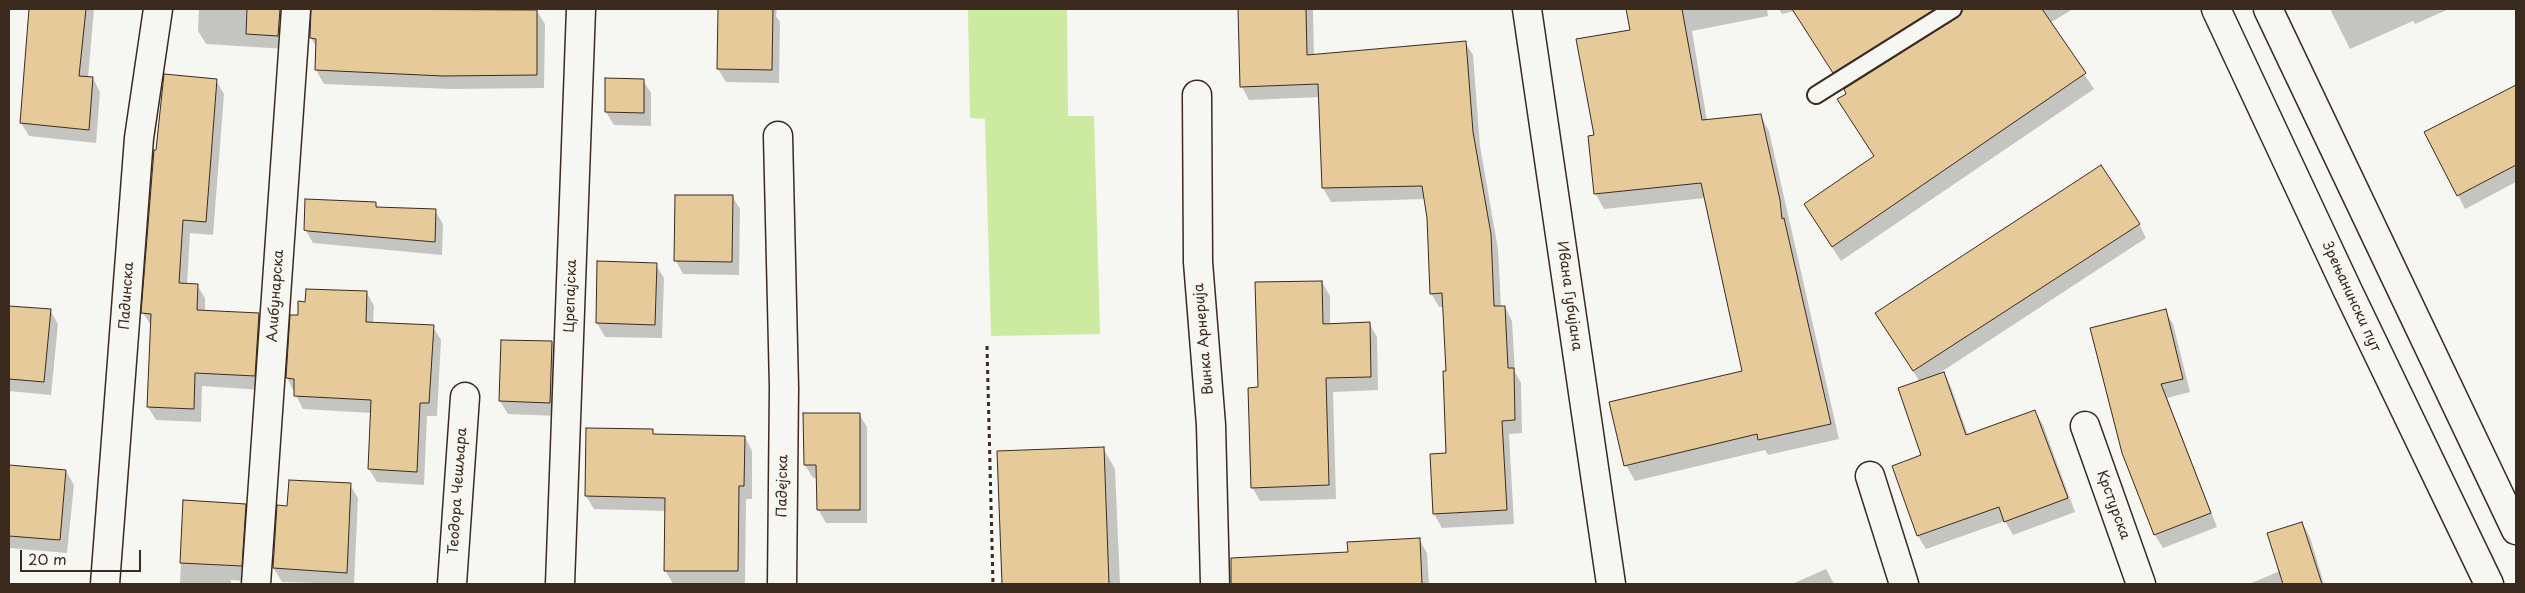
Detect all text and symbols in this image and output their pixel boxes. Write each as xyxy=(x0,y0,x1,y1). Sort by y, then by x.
street label: Зрењанински пут xyxy=(2318,239,2384,355)
street label: Ивана Губијана xyxy=(1553,240,1585,352)
street label: Алибунарска xyxy=(264,249,288,343)
street label: Црепајска xyxy=(561,259,581,333)
street label: Падинска xyxy=(116,262,138,330)
street label: Винка Арнерија xyxy=(1191,283,1217,395)
street label: Теодора Чешљара xyxy=(445,427,471,555)
street label: Падејска xyxy=(774,454,792,518)
street label: Крстурска xyxy=(2093,468,2133,542)
scale bar xyxy=(22,540,144,572)
text: 20 m xyxy=(28,547,67,570)

